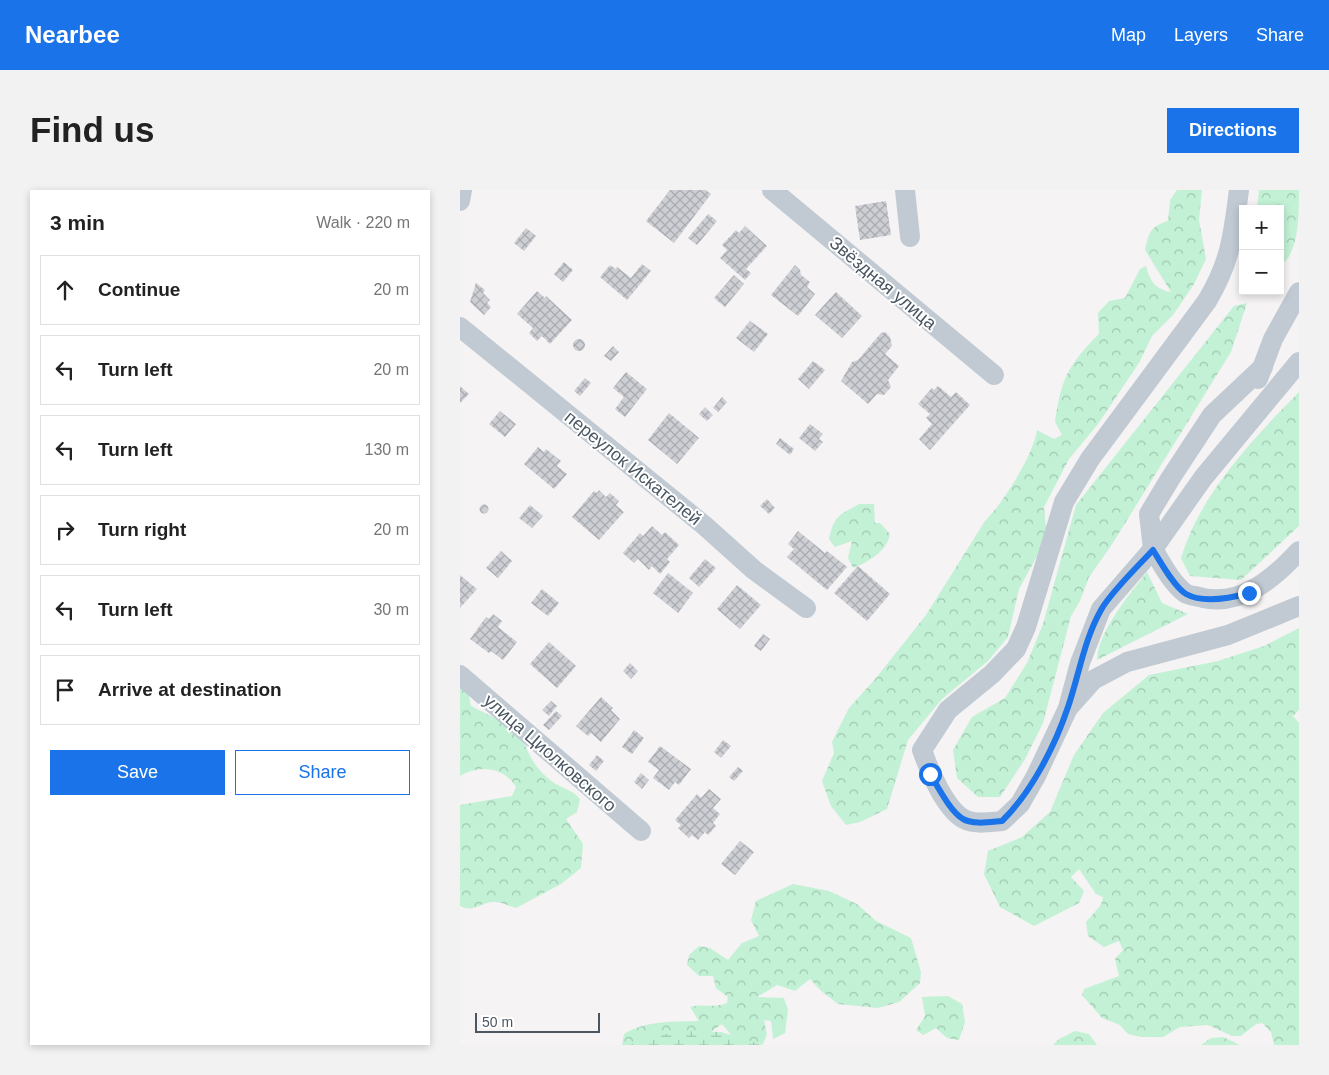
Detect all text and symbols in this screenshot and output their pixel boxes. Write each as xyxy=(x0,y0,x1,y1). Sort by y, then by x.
text: Nearbee xyxy=(25,21,120,48)
text: Map xyxy=(1111,25,1146,45)
text: Layers xyxy=(1174,25,1228,45)
text: Share xyxy=(1256,25,1304,45)
button: Directions xyxy=(1167,108,1299,153)
text: Find us xyxy=(30,110,154,149)
map controls xyxy=(1239,205,1284,295)
button: + xyxy=(1239,205,1284,250)
text: 3 min xyxy=(50,211,105,234)
text: Walk · 220 m xyxy=(316,214,410,231)
street label: Звёздная улица xyxy=(826,233,941,334)
button: − xyxy=(1239,250,1284,295)
icon: ahead xyxy=(51,276,79,304)
text: Continue xyxy=(98,279,180,300)
text: 20 m xyxy=(373,281,409,298)
icon: left xyxy=(51,356,79,384)
text: Turn left xyxy=(98,359,173,380)
text: 20 m xyxy=(373,361,409,378)
street label: переулок Искателей xyxy=(561,407,705,529)
icon: left xyxy=(51,436,79,464)
text: Turn left xyxy=(98,439,173,460)
text: 130 m xyxy=(365,441,409,458)
icon: right xyxy=(51,516,79,544)
text: Turn right xyxy=(98,519,186,540)
text: 20 m xyxy=(373,521,409,538)
route end xyxy=(1238,582,1261,605)
icon: left xyxy=(51,596,79,624)
text: Turn left xyxy=(98,599,173,620)
text: 30 m xyxy=(373,601,409,618)
icon: arrive xyxy=(51,676,79,704)
text: Arrive at destination xyxy=(98,679,282,700)
street label: улица Циолковского xyxy=(480,690,620,816)
button: Save xyxy=(50,750,225,795)
button: Share xyxy=(235,750,410,795)
route start xyxy=(919,763,942,786)
scale bar xyxy=(475,1010,600,1033)
text: 50 m xyxy=(482,1014,513,1030)

